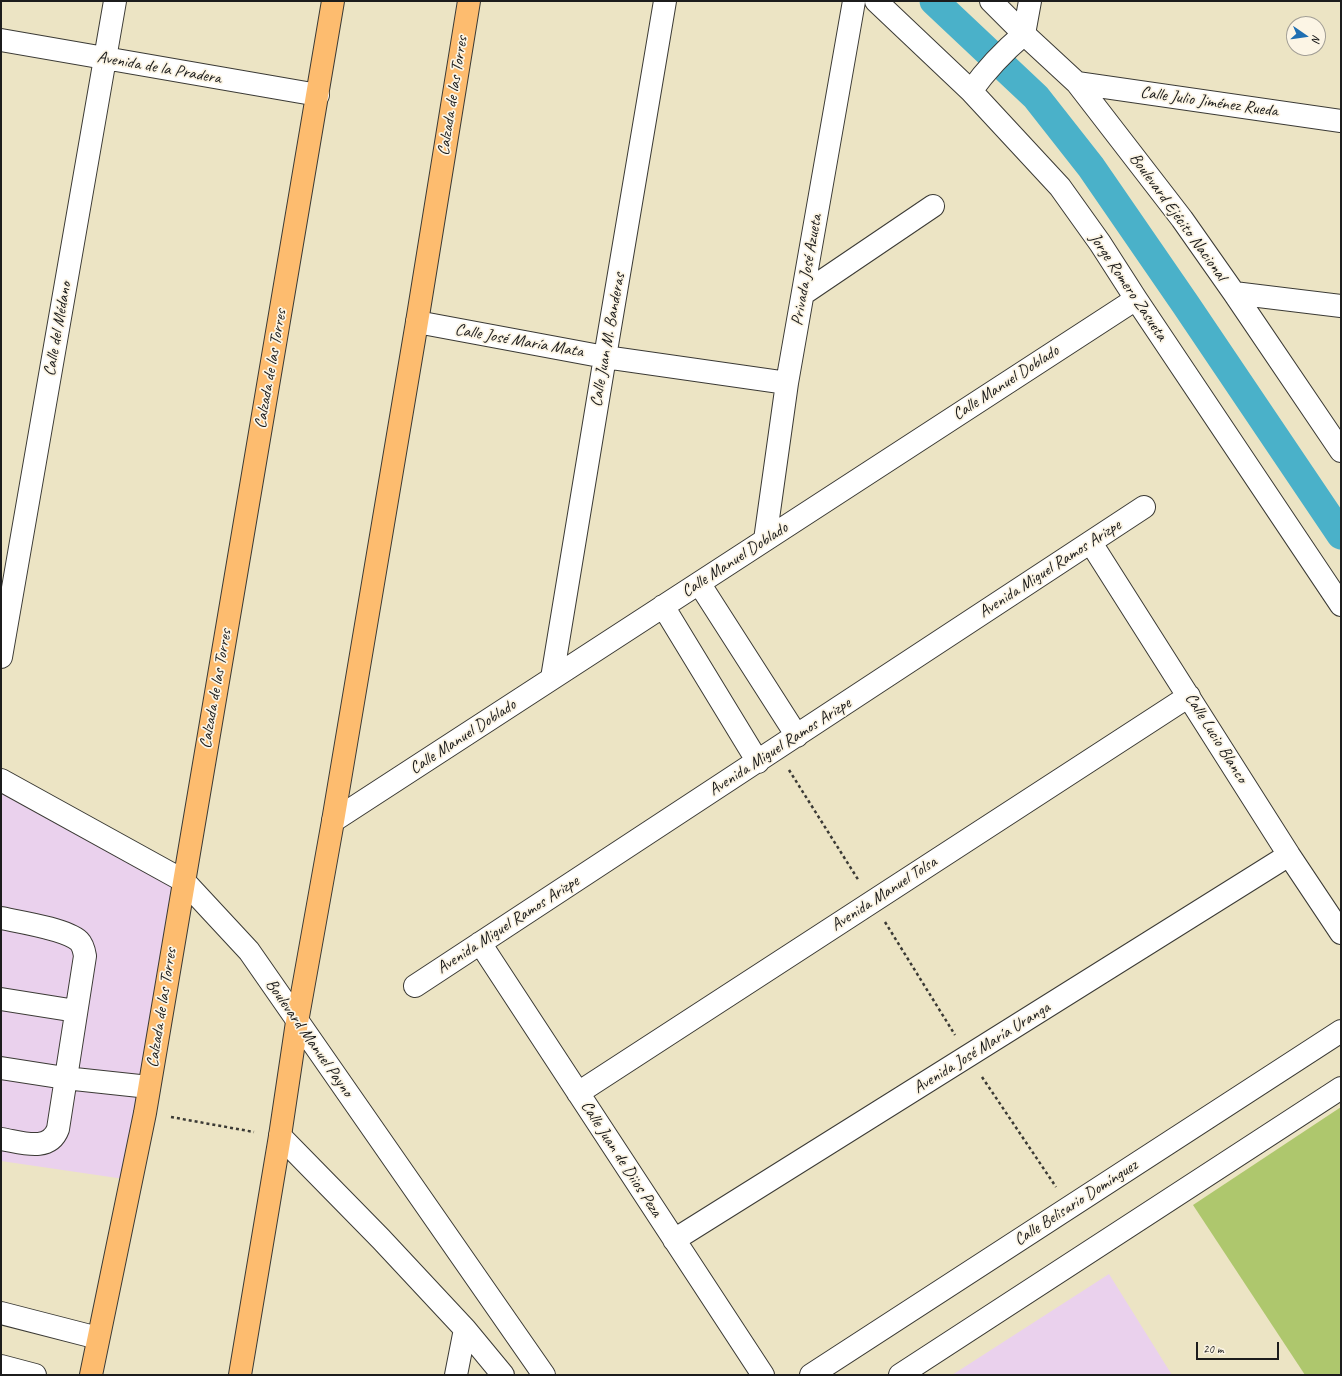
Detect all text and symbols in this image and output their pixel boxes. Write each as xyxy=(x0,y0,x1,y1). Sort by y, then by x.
north arrow xyxy=(1286,16,1326,56)
text: N xyxy=(1309,34,1324,43)
street label: Calzada de las Torres xyxy=(433,35,473,157)
street label: Avenida de la Pradera xyxy=(95,47,223,89)
street label: Calle Julio Jiménez Rueda xyxy=(1139,82,1279,122)
street label: Boulevard Ejécito Nacional xyxy=(1125,149,1231,285)
street label: Privada José Azueta xyxy=(787,213,827,327)
street label: Jorge Romero Zasueta xyxy=(1084,229,1172,345)
street label: Calle Juan M. Banderas xyxy=(586,272,630,408)
street label: Calle del Médano xyxy=(40,280,76,378)
street label: Calzada de las Torres xyxy=(250,308,292,430)
street label: Calle José María Mata xyxy=(453,320,585,362)
street label: Calle Manuel Doblado xyxy=(949,341,1063,425)
street label: Avenida Miguel Ramos Arizpe xyxy=(975,515,1125,623)
street label: Calle Manuel Doblado xyxy=(678,518,792,602)
street label: Calzada de las Torres xyxy=(195,628,237,750)
street label: Calle Lucio Blanco xyxy=(1180,689,1252,787)
street label: Avenida Miguel Ramos Arizpe xyxy=(705,693,855,801)
street label: Calle Manuel Doblado xyxy=(406,695,520,779)
street label: Avenida Manuel Tolsa xyxy=(827,852,941,936)
street label: Avenida Miguel Ramos Arizpe xyxy=(433,871,583,979)
street label: Calzada de las Torres xyxy=(142,947,182,1069)
street label: Boulevard Manuel Payno xyxy=(261,975,357,1101)
street label: Avenida José María Uranga xyxy=(910,998,1054,1098)
street label: Calle Juan de Diios Peza xyxy=(576,1097,666,1221)
street label: Calle Belisario Domínguez xyxy=(1010,1155,1142,1251)
scale bar xyxy=(1198,1334,1281,1360)
text: 20 m xyxy=(1203,1341,1223,1357)

